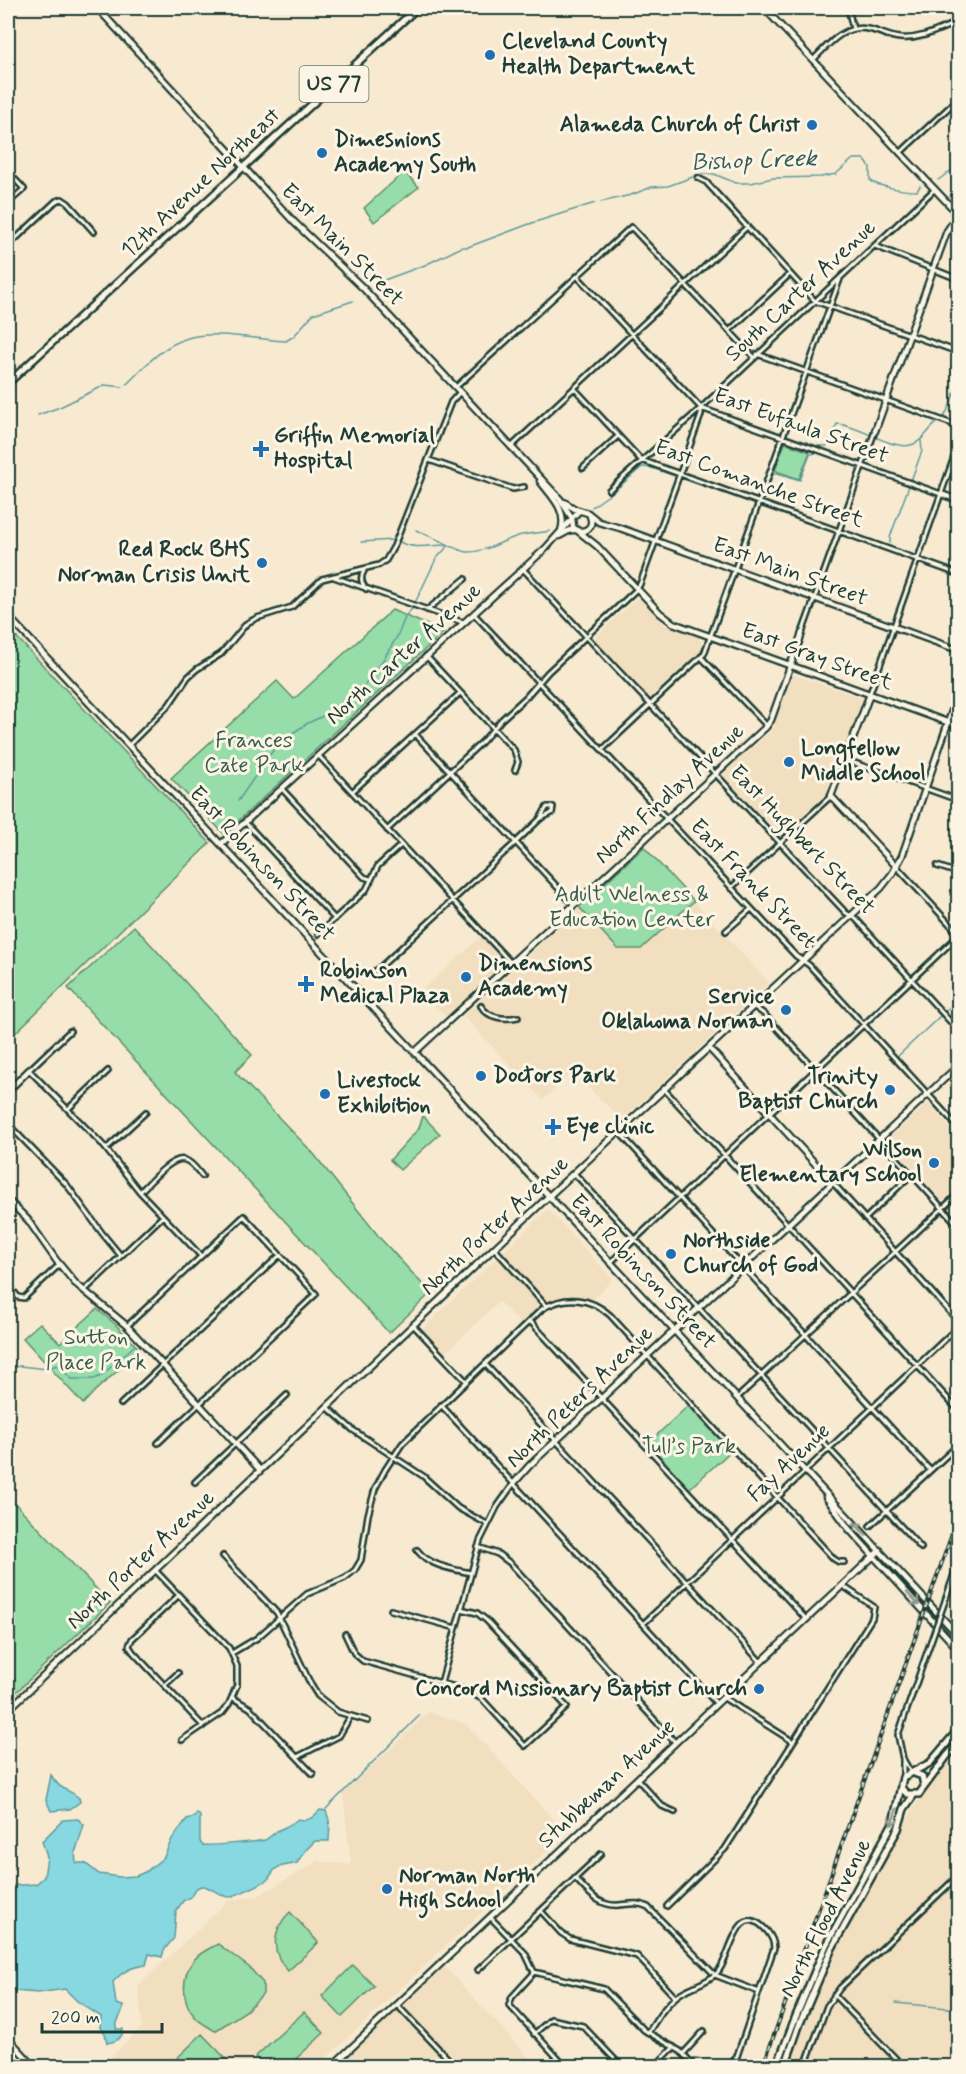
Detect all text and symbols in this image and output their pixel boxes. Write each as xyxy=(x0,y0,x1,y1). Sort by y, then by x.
place label: Cleveland County Health Department xyxy=(502,28,696,81)
marker: Cleveland County Health Department xyxy=(483,48,497,62)
road number: US 77 xyxy=(300,66,368,102)
street label: 12th Avenue Northeast xyxy=(115,102,287,264)
place label: Alameda Church of Christ xyxy=(560,111,801,139)
marker: Alameda Church of Christ xyxy=(805,118,819,132)
place label: Dimesnions Academy South xyxy=(334,126,476,180)
water label: Bishop Creek xyxy=(691,143,819,179)
marker: Dimesnions Academy South xyxy=(315,146,329,160)
street label: East Main Street xyxy=(274,177,410,313)
street label: South Carter Avenue xyxy=(720,214,882,368)
street label: East Eufaula Street xyxy=(710,381,892,471)
place label: Griffin Memorial Hospital xyxy=(274,422,435,475)
street label: East Comanche Street xyxy=(651,433,867,535)
marker: Griffin Memorial Hospital xyxy=(252,440,270,458)
street label: East Main Street xyxy=(709,531,871,613)
place label: Red Rock BHS Norman Crisis Unit xyxy=(58,536,251,589)
marker: Red Rock BHS Norman Crisis Unit xyxy=(255,556,269,570)
street label: North Carter Avenue xyxy=(320,577,488,731)
street label: East Gray Street xyxy=(738,617,896,697)
street label: North Findlay Avenue xyxy=(589,718,751,870)
park label: Frances Cate Park xyxy=(204,727,304,780)
place label: Longfellow Middle School xyxy=(801,735,926,788)
marker: Longfellow Middle School xyxy=(782,755,796,769)
street label: East Hughbert Street xyxy=(721,759,881,923)
street label: East Robinson Street xyxy=(183,780,341,948)
street label: East Frank Street xyxy=(684,813,822,955)
park label: Adult Welness & Education Center xyxy=(549,881,716,934)
place label: Dimensions Academy xyxy=(478,950,592,1004)
place label: Robinson Medical Plaza xyxy=(320,957,450,1010)
marker: Dimensions Academy xyxy=(459,970,473,984)
marker: Robinson Medical Plaza xyxy=(297,975,315,993)
place label: Service Oklahoma Norman xyxy=(601,983,775,1036)
marker: Service Oklahoma Norman xyxy=(779,1003,793,1017)
place label: Doctors Park xyxy=(493,1062,617,1090)
place label: Trinity Baptist Church xyxy=(738,1063,878,1116)
place label: Livestock Exhibition xyxy=(337,1067,431,1120)
marker: Doctors Park xyxy=(474,1069,488,1083)
marker: Trinity Baptist Church xyxy=(883,1083,897,1097)
marker: Livestock Exhibition xyxy=(318,1087,332,1101)
place label: Eye clinic xyxy=(566,1113,655,1142)
marker: Eye clinic xyxy=(544,1118,562,1136)
place label: Wilson Elementary School xyxy=(739,1136,922,1189)
street label: North Porter Avenue xyxy=(415,1150,575,1302)
marker: Wilson Elementary School xyxy=(927,1156,941,1170)
street label: East Robinson Street xyxy=(564,1188,722,1356)
place label: Northside Church of God xyxy=(683,1227,818,1280)
marker: Northside Church of God xyxy=(664,1247,678,1261)
street label: North Peters Avenue xyxy=(501,1320,659,1474)
park label: Sutton Place Park xyxy=(46,1324,146,1377)
street label: Fay Avenue xyxy=(742,1417,836,1509)
park label: Tull’s Park xyxy=(642,1433,736,1461)
street label: North Porter Avenue xyxy=(61,1484,221,1636)
one-way arrow xyxy=(853,1522,867,1537)
one-way arrow xyxy=(906,1591,920,1606)
place label: Concord Missionary Baptist Church xyxy=(415,1675,747,1703)
marker: Concord Missionary Baptist Church xyxy=(752,1682,766,1696)
street label: Stubbeman Avenue xyxy=(533,1713,681,1855)
one-way arrow xyxy=(888,1807,899,1826)
street label: North Flood Avenue xyxy=(774,1834,878,2002)
place label: Norman North High School xyxy=(399,1862,535,1919)
marker: Norman North High School xyxy=(380,1882,394,1896)
scale bar xyxy=(42,1996,162,2034)
text: 200 m xyxy=(51,2006,100,2030)

